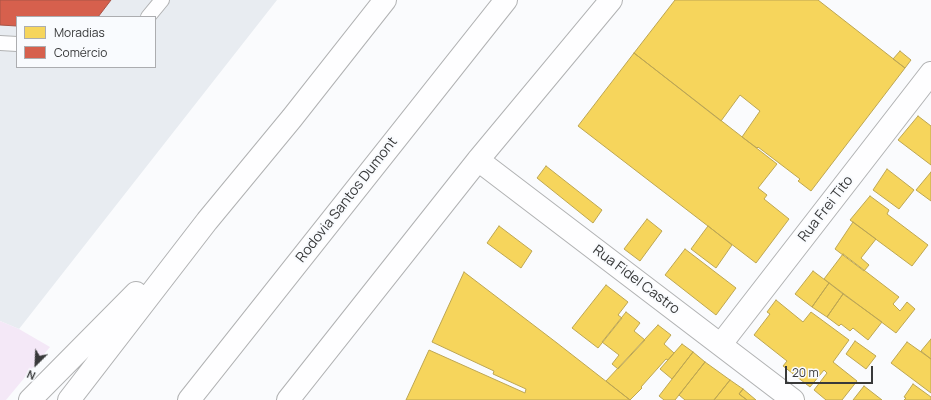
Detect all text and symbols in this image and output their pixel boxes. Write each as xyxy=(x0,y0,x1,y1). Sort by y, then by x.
legend xyxy=(16,16,156,68)
text: Moradias xyxy=(54,24,105,41)
text: Comércio xyxy=(54,44,107,61)
street label: Rodovia Santos Dumont xyxy=(293,134,401,266)
street label: Rua Frei Tito xyxy=(795,173,857,245)
street label: Rua Fidel Castro xyxy=(589,242,683,318)
north arrow xyxy=(16,344,56,384)
scale bar xyxy=(787,358,875,384)
text: 20 m xyxy=(792,364,819,381)
text: N xyxy=(24,367,38,384)

